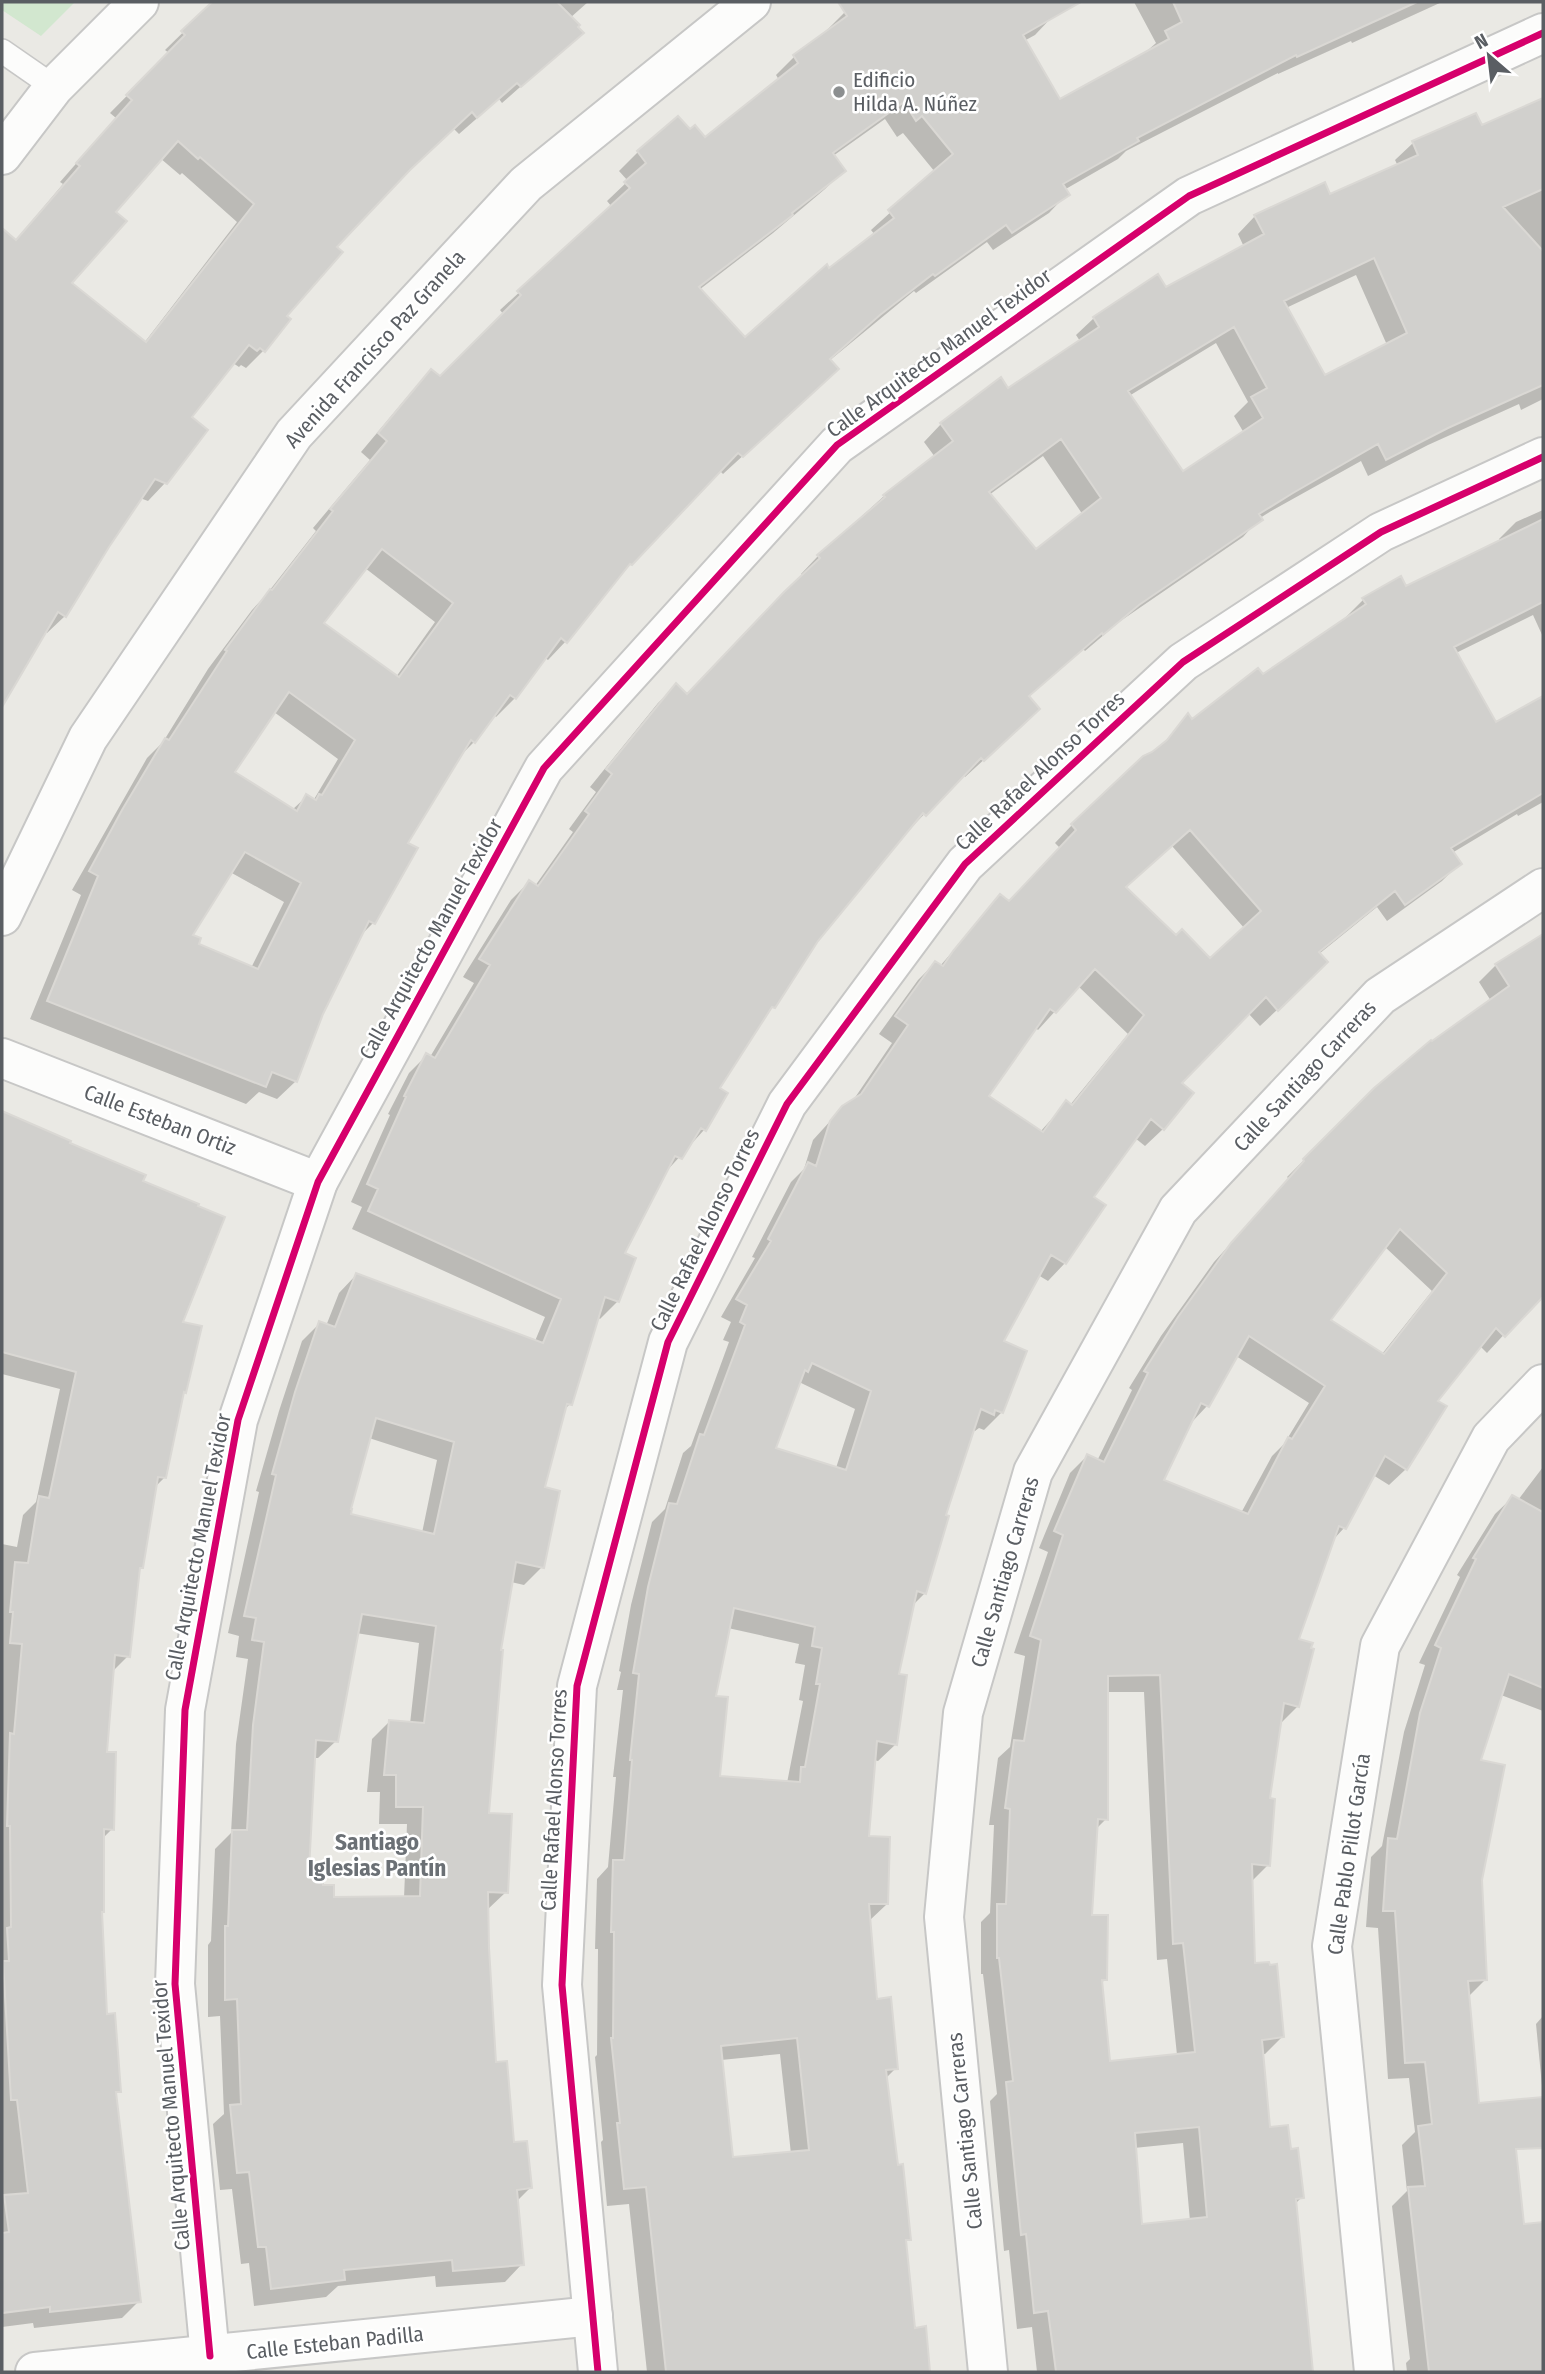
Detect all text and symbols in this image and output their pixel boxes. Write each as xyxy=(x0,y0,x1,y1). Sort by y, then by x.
north arrow xyxy=(1454,21,1524,91)
text: N xyxy=(1471,29,1492,54)
place label: Edificio Hilda A. Núñez xyxy=(853,67,977,117)
marker: Edificio Hilda A. Núñez xyxy=(831,84,847,100)
street label: Avenida Francisco Paz Granela xyxy=(279,245,471,453)
street label: Calle Arquitecto Manuel Texidor xyxy=(821,262,1057,443)
street label: Calle Rafael Alonso Torres xyxy=(950,686,1130,856)
street label: Calle Arquitecto Manuel Texidor xyxy=(354,813,509,1064)
street label: Calle Santiago Carreras xyxy=(1228,995,1382,1157)
street label: Calle Esteban Ortiz xyxy=(80,1079,240,1161)
street label: Calle Rafael Alonso Torres xyxy=(645,1124,765,1335)
street label: Calle Arquitecto Manuel Texidor xyxy=(159,1411,237,1683)
street label: Calle Santiago Carreras xyxy=(965,1474,1045,1670)
street label: Calle Rafael Alonso Torres xyxy=(535,1688,573,1912)
street label: Calle Pablo Pillot García xyxy=(1322,1752,1376,1956)
district label: Santiago Iglesias Pantín xyxy=(308,1828,446,1882)
street label: Calle Arquitecto Manuel Texidor xyxy=(146,1978,196,2251)
street label: Calle Santiago Carreras xyxy=(942,2031,988,2230)
street label: Calle Esteban Padilla xyxy=(245,2321,425,2365)

